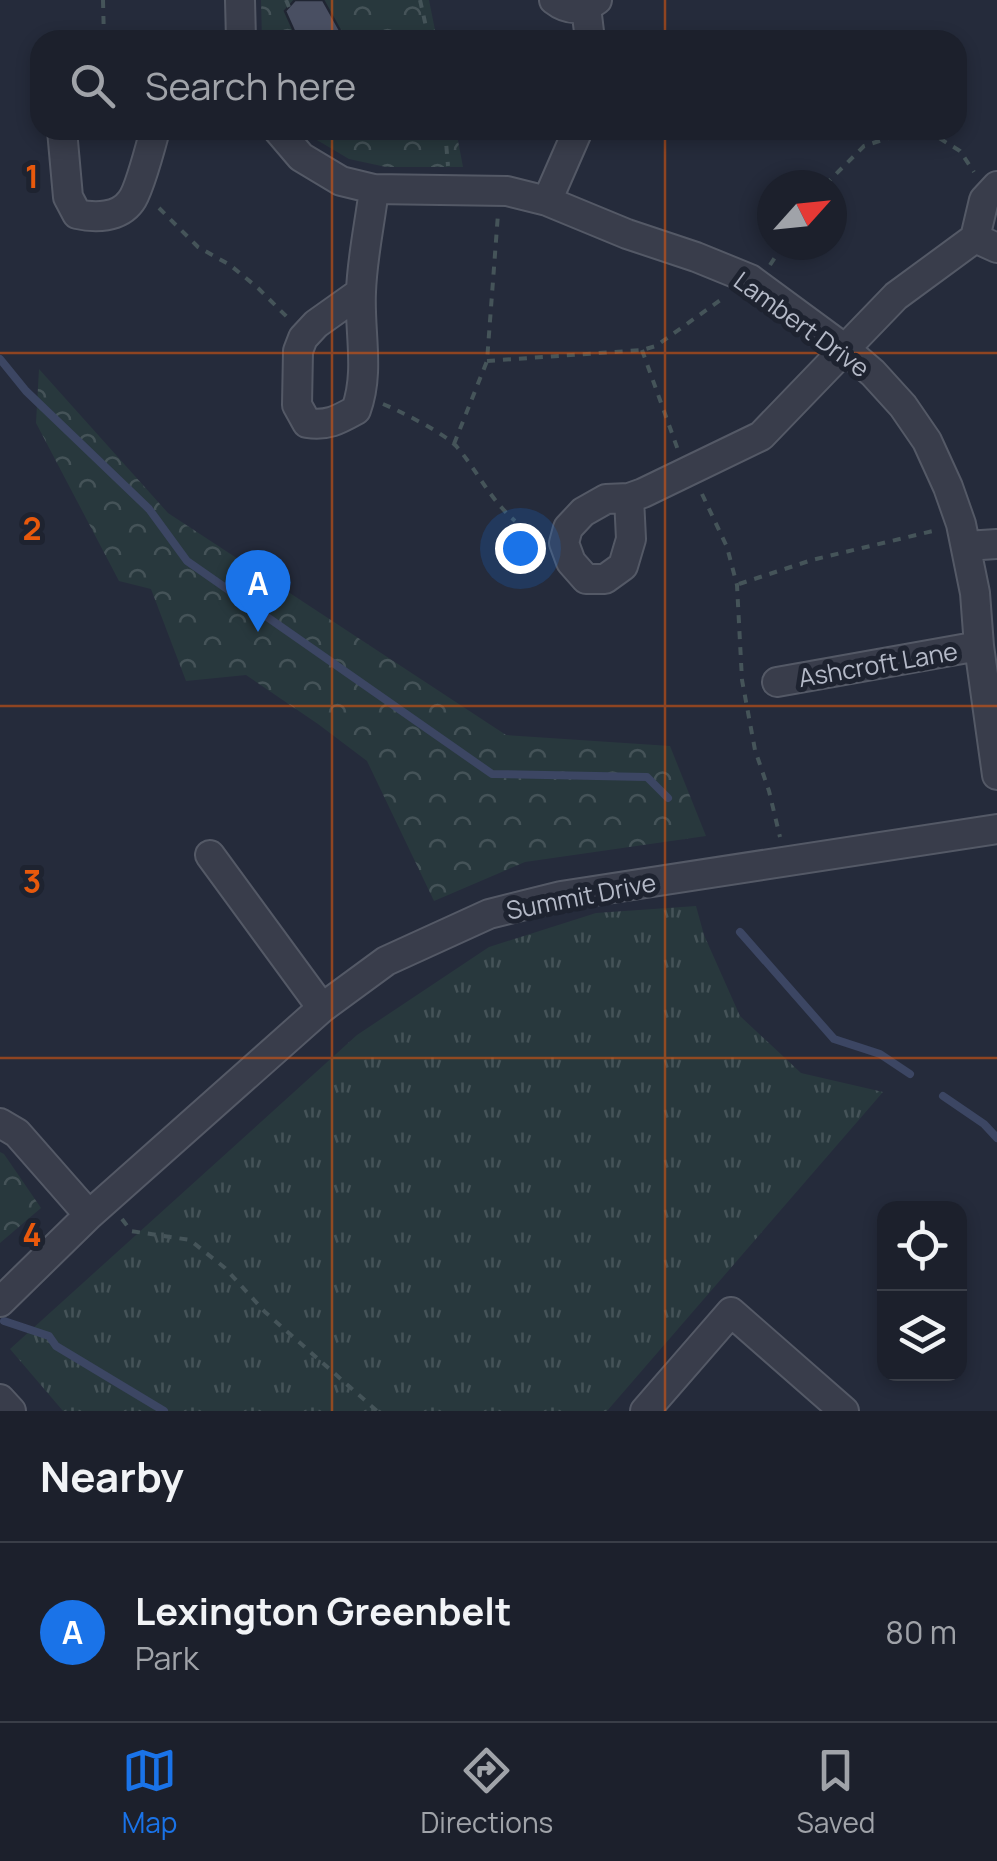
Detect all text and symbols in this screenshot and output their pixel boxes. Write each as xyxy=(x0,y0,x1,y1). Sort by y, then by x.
search box xyxy=(30,30,967,140)
icon: search xyxy=(65,58,120,113)
text: Search here xyxy=(145,59,356,111)
text: 1 xyxy=(25,154,39,198)
north arrow xyxy=(757,170,847,260)
street label: Lambert Drive xyxy=(727,263,877,385)
text: 2 xyxy=(22,506,42,550)
your location xyxy=(495,523,546,574)
pin: A xyxy=(226,550,290,632)
street label: Ashcroft Lane xyxy=(796,633,960,695)
text: 3 xyxy=(23,859,41,903)
street label: Summit Drive xyxy=(503,864,659,928)
map controls xyxy=(877,1201,967,1381)
button: locate xyxy=(877,1201,967,1291)
text: 4 xyxy=(22,1212,42,1256)
button: layers xyxy=(877,1291,967,1381)
text: Nearby xyxy=(40,1447,184,1505)
text: Lexington Greenbelt xyxy=(135,1584,512,1636)
text: A xyxy=(62,1610,83,1654)
text: 80 m xyxy=(885,1610,957,1654)
text: Park xyxy=(135,1636,199,1680)
tab: Map xyxy=(122,1743,177,1841)
tab: Directions xyxy=(421,1743,553,1841)
tab: Saved xyxy=(796,1743,875,1841)

